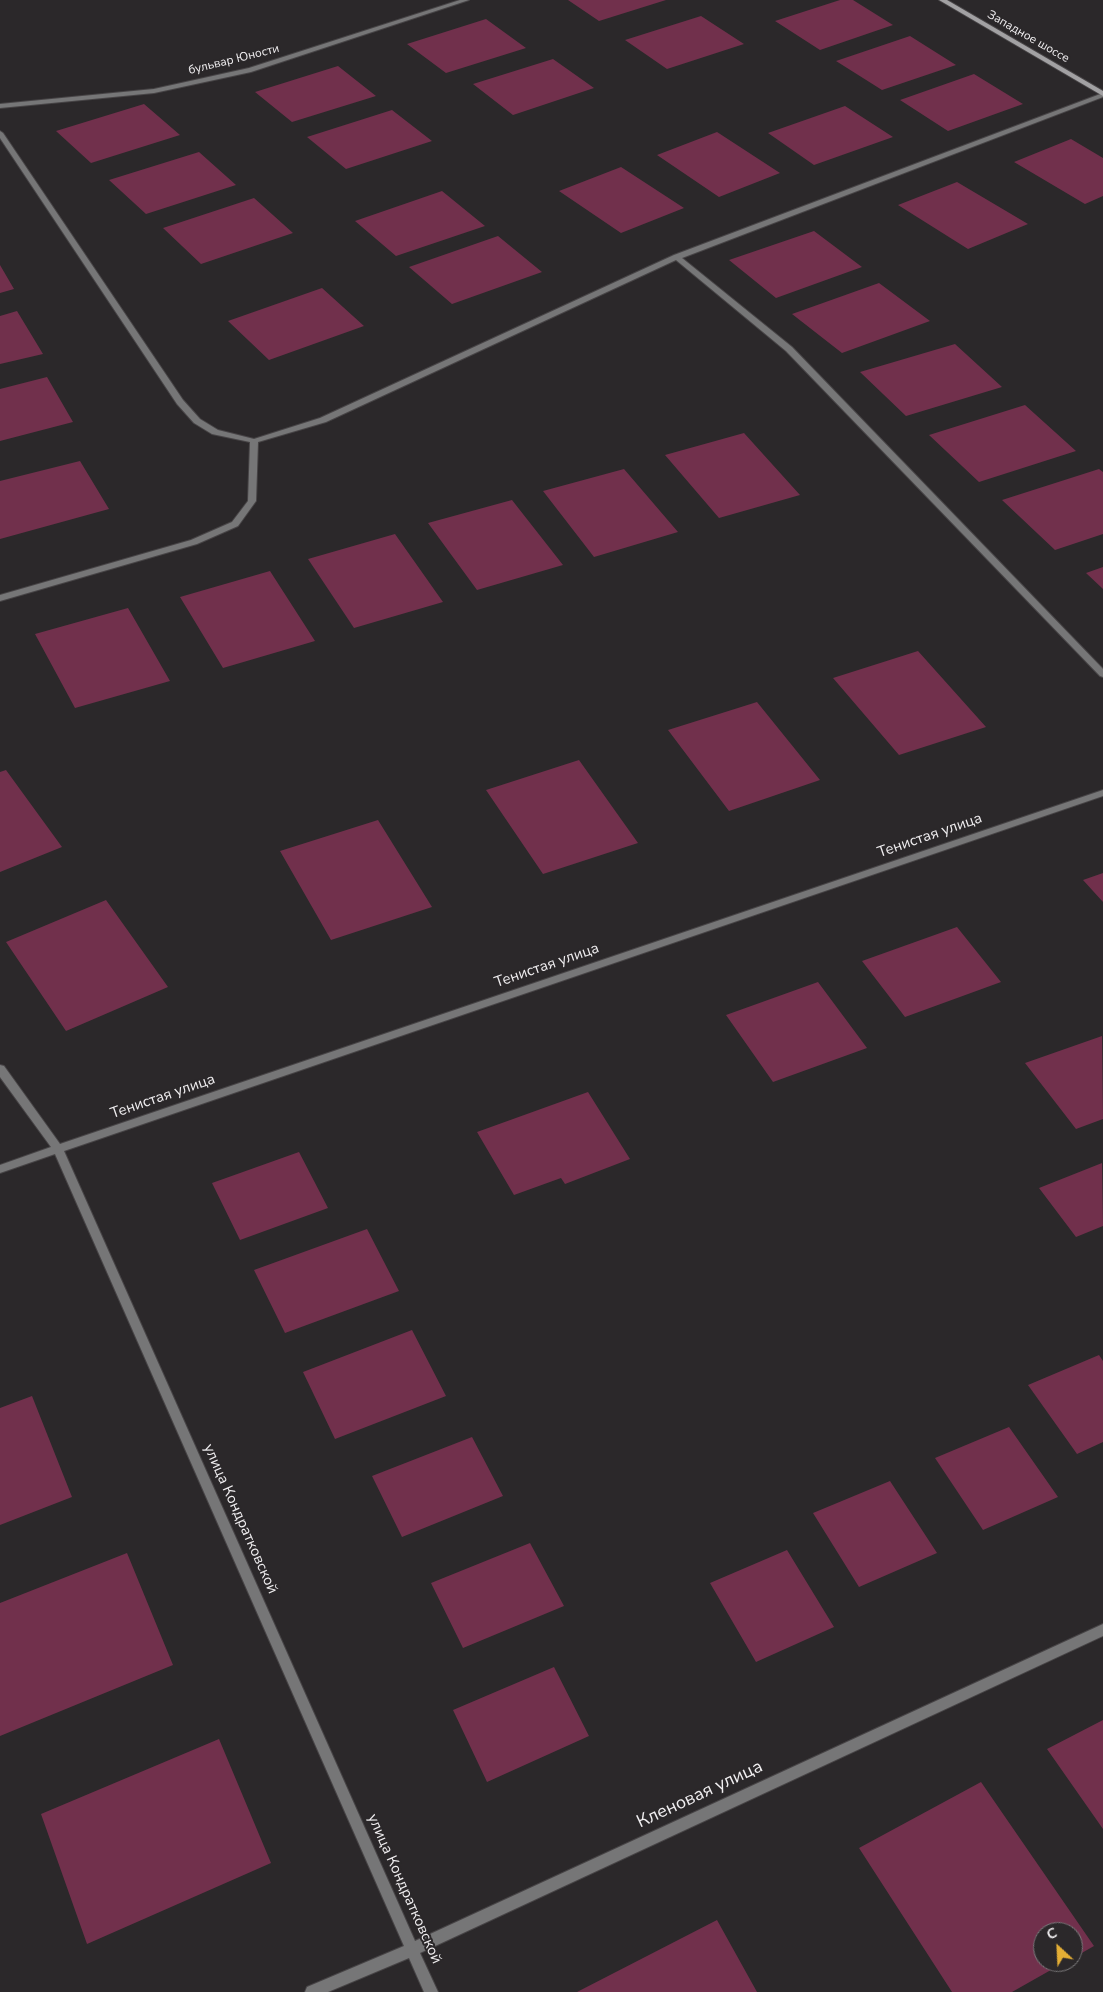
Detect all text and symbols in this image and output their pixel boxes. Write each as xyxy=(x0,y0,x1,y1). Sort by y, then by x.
street label: Западное шоссе xyxy=(984,8,1072,66)
street label: бульвар Юности xyxy=(187,42,281,78)
street label: Тенистая улица xyxy=(875,810,985,862)
street label: Тенистая улица xyxy=(492,940,602,992)
street label: Тенистая улица xyxy=(108,1071,218,1123)
street label: улица Кондратковской xyxy=(199,1441,281,1597)
street label: Кленовая улица xyxy=(634,1756,766,1834)
street label: улица Кондратковской xyxy=(363,1811,445,1967)
north arrow xyxy=(1033,1922,1083,1972)
text: С xyxy=(1044,1923,1060,1944)

